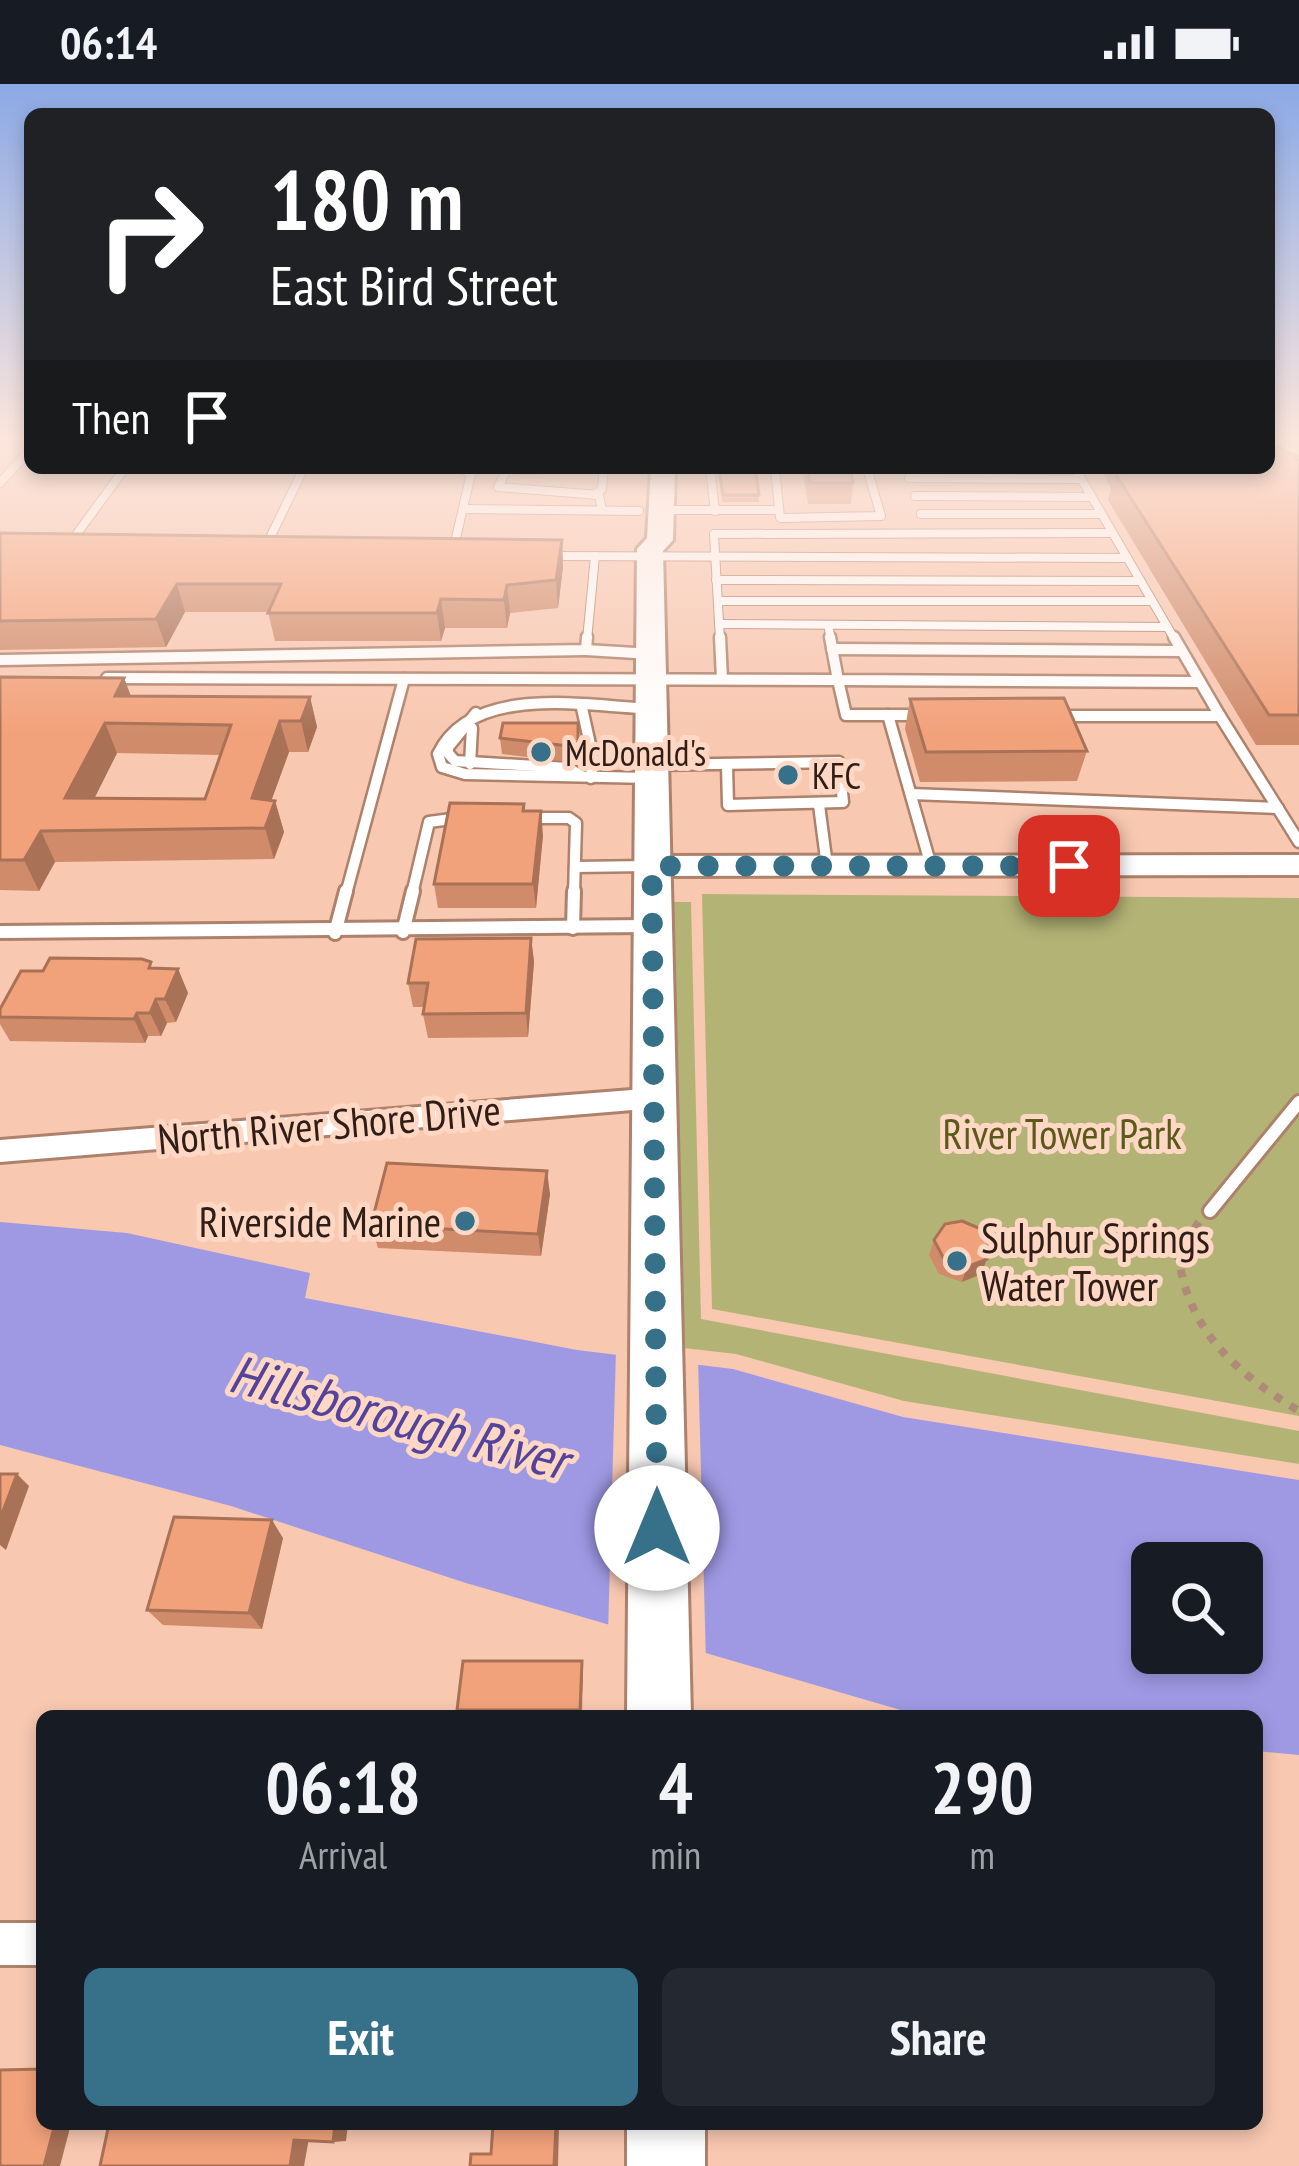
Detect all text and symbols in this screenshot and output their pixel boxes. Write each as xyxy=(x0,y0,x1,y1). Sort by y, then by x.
text: 06:14 xyxy=(60,13,157,71)
text: 180 m xyxy=(270,144,463,253)
icon: right xyxy=(72,156,228,312)
text: East Bird Street xyxy=(270,250,558,320)
icon: arrive xyxy=(174,384,240,450)
text: Then xyxy=(72,388,150,446)
place label: McDonald's xyxy=(565,729,706,776)
marker: McDonald's xyxy=(528,739,554,765)
place label: KFC xyxy=(812,752,861,799)
marker: KFC xyxy=(775,762,801,788)
pin xyxy=(1018,815,1120,917)
icon: arrive xyxy=(1036,833,1102,899)
street label: North River Shore Drive xyxy=(155,1082,503,1166)
park label: River Tower Park xyxy=(942,1106,1182,1161)
place label: Riverside Marine xyxy=(199,1194,441,1249)
marker: Riverside Marine xyxy=(452,1208,478,1234)
place label: Sulphur Springs Water Tower xyxy=(981,1210,1210,1313)
marker: Sulphur Springs Water Tower xyxy=(944,1248,970,1274)
water label: Hillsborough River xyxy=(223,1337,582,1497)
position arrow xyxy=(594,1465,720,1591)
map controls xyxy=(1131,1542,1263,1674)
button: search xyxy=(1131,1542,1263,1674)
text: 06:18 xyxy=(265,1740,421,1833)
text: 4 xyxy=(659,1740,693,1833)
text: 290 xyxy=(930,1740,1034,1833)
text: Arrival xyxy=(299,1829,387,1880)
text: min xyxy=(650,1829,701,1880)
text: m xyxy=(969,1829,995,1880)
button: Exit xyxy=(84,1968,638,2106)
button: Share xyxy=(662,1968,1215,2106)

